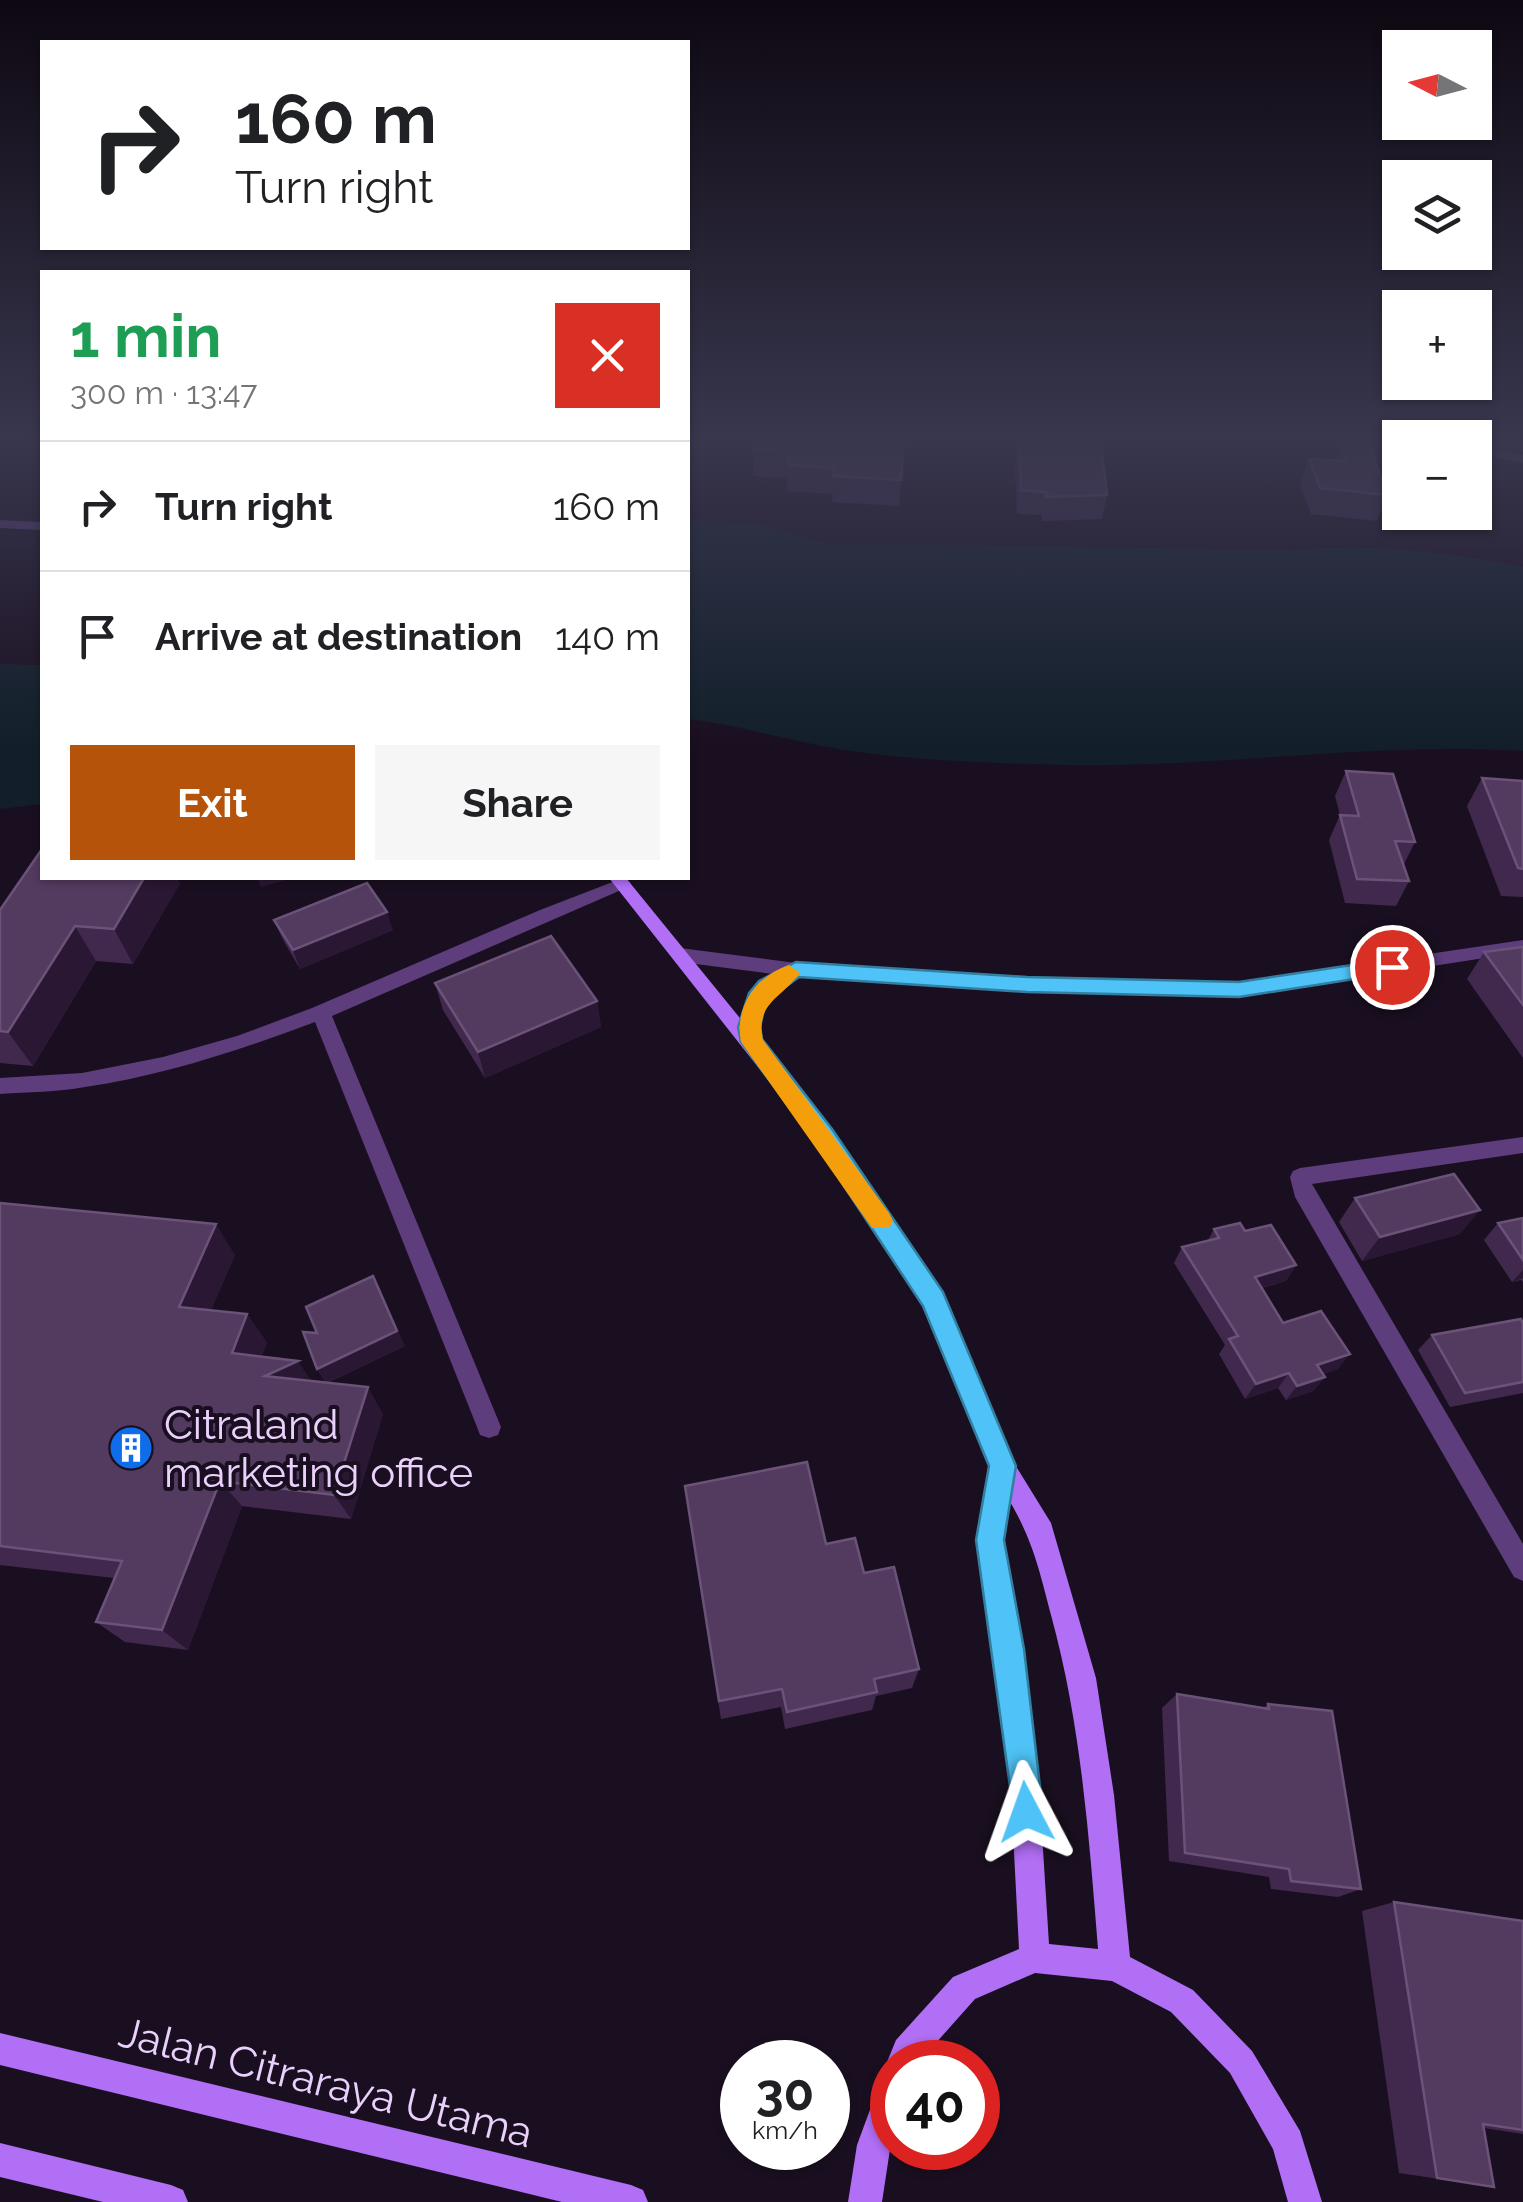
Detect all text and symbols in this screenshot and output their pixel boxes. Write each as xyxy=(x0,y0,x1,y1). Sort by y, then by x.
north arrow xyxy=(1382,30,1492,140)
map controls xyxy=(1382,30,1492,530)
text: 160 m xyxy=(235,77,437,159)
icon: right xyxy=(70,80,200,210)
button: layers xyxy=(1382,160,1492,270)
text: Turn right xyxy=(235,161,433,214)
button: + xyxy=(1382,290,1492,400)
text: 1 min xyxy=(70,301,221,371)
button: close xyxy=(555,303,660,408)
text: 300 m · 13:47 xyxy=(70,374,257,411)
button: − xyxy=(1382,420,1492,530)
icon: right xyxy=(70,479,125,534)
text: Turn right xyxy=(155,484,332,529)
text: 160 m xyxy=(553,484,660,529)
icon: arrive xyxy=(70,609,125,664)
text: Arrive at destination xyxy=(155,614,522,659)
text: 140 m xyxy=(555,614,660,659)
button: Exit xyxy=(70,745,355,860)
button: Share xyxy=(375,745,660,860)
pin xyxy=(1350,925,1435,1010)
icon: arrive xyxy=(1365,940,1420,995)
place label: Citraland marketing office xyxy=(164,1400,473,1497)
building icon: Citraland marketing office xyxy=(108,1425,154,1471)
position arrow xyxy=(974,1760,1078,1864)
street label: Jalan Citraraya Utama xyxy=(114,2007,538,2158)
speed limit sign: 40 xyxy=(870,2040,1000,2170)
text: 30 xyxy=(756,2063,814,2122)
text: km/h xyxy=(752,2115,818,2145)

